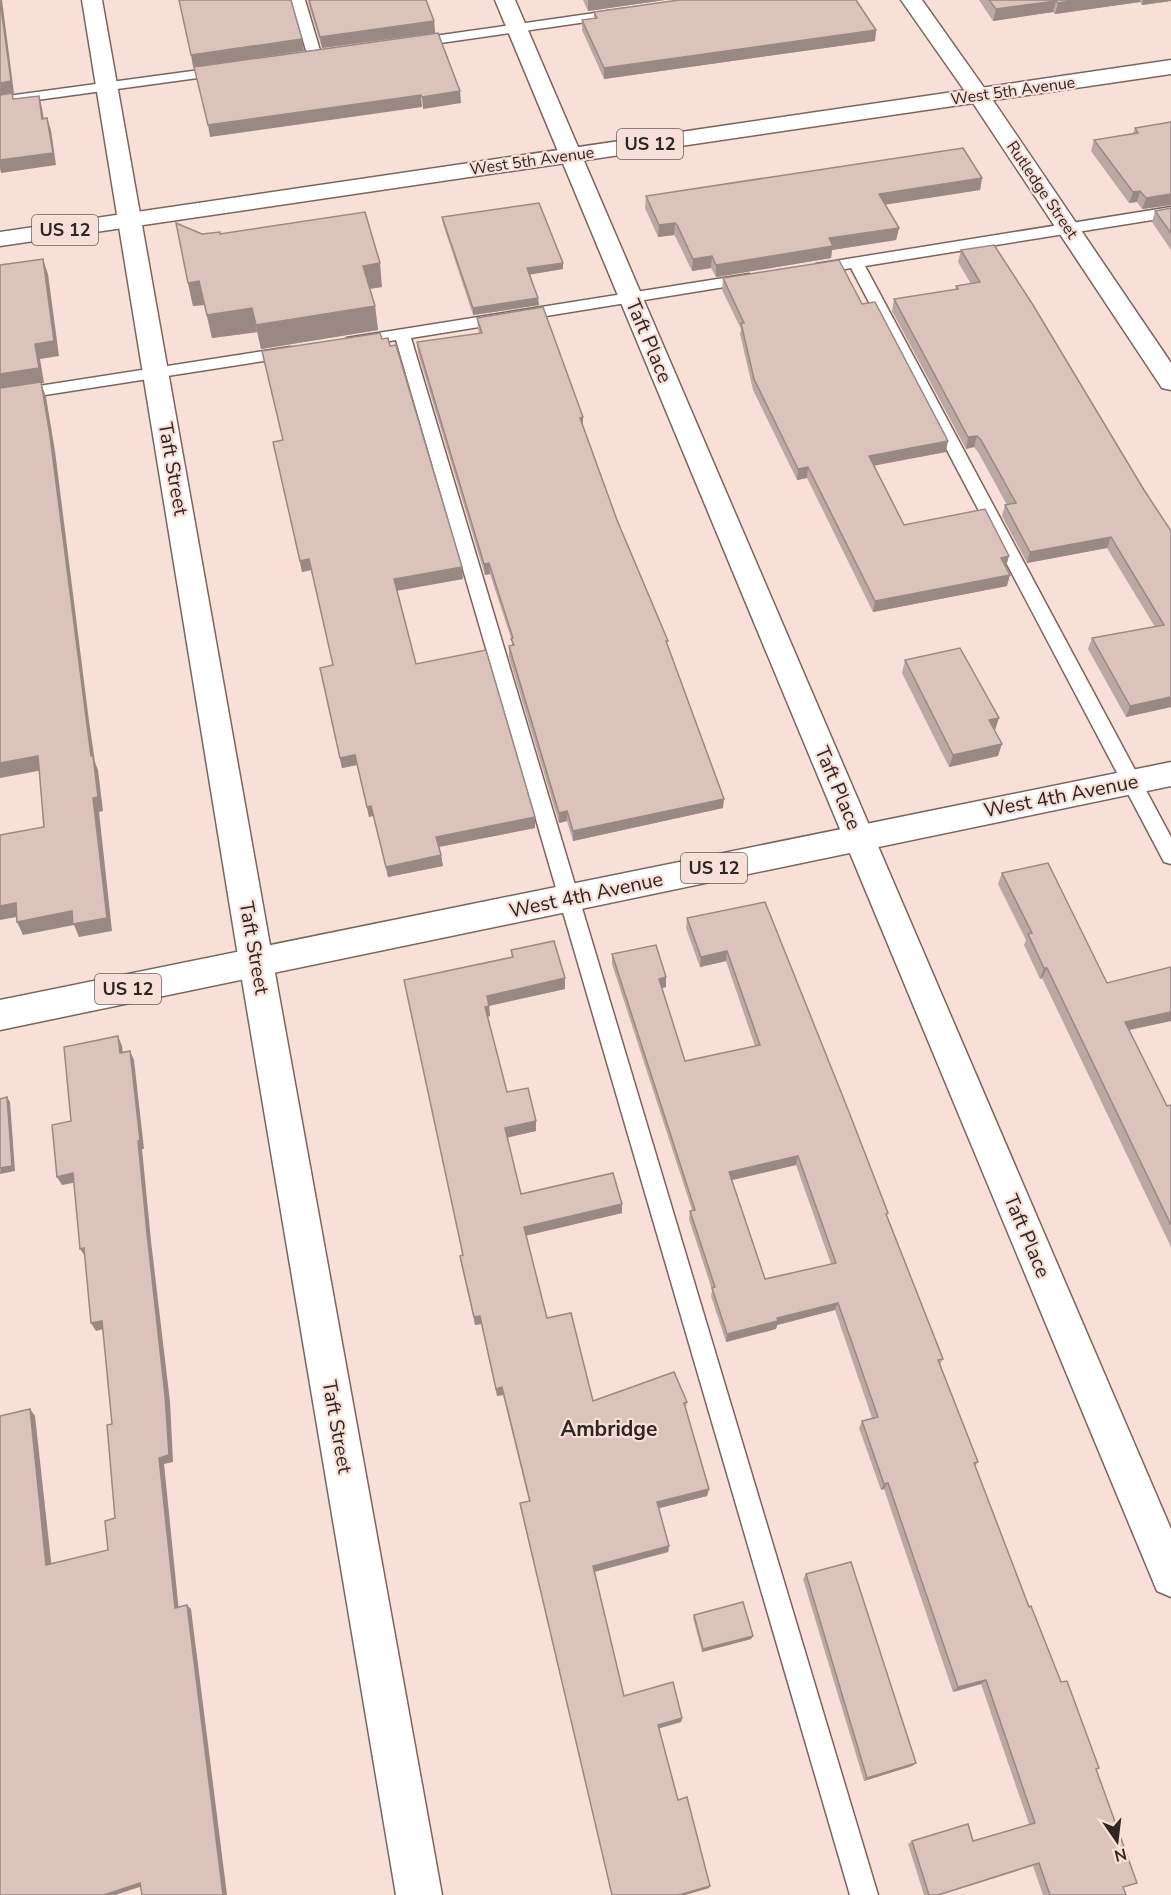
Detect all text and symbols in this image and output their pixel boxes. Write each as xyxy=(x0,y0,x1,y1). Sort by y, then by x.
street label: West 5th Avenue xyxy=(949,71,1077,111)
road number: US 12 xyxy=(617,129,683,159)
street label: Rutledge Street xyxy=(1001,137,1083,243)
street label: West 5th Avenue xyxy=(468,141,596,181)
road number: US 12 xyxy=(32,215,98,245)
street label: Taft Place xyxy=(619,295,679,387)
street label: Taft Street xyxy=(152,420,195,519)
street label: Taft Place xyxy=(808,742,868,834)
street label: West 4th Avenue xyxy=(982,768,1140,824)
road number: US 12 xyxy=(681,853,747,883)
street label: West 4th Avenue xyxy=(507,866,665,924)
street label: Taft Street xyxy=(233,899,276,998)
road number: US 12 xyxy=(95,974,161,1004)
street label: Taft Place xyxy=(997,1190,1057,1282)
street label: Taft Street xyxy=(316,1378,359,1477)
district label: Ambridge xyxy=(561,1415,657,1443)
north arrow xyxy=(1087,1811,1147,1871)
text: N xyxy=(1112,1842,1129,1867)

